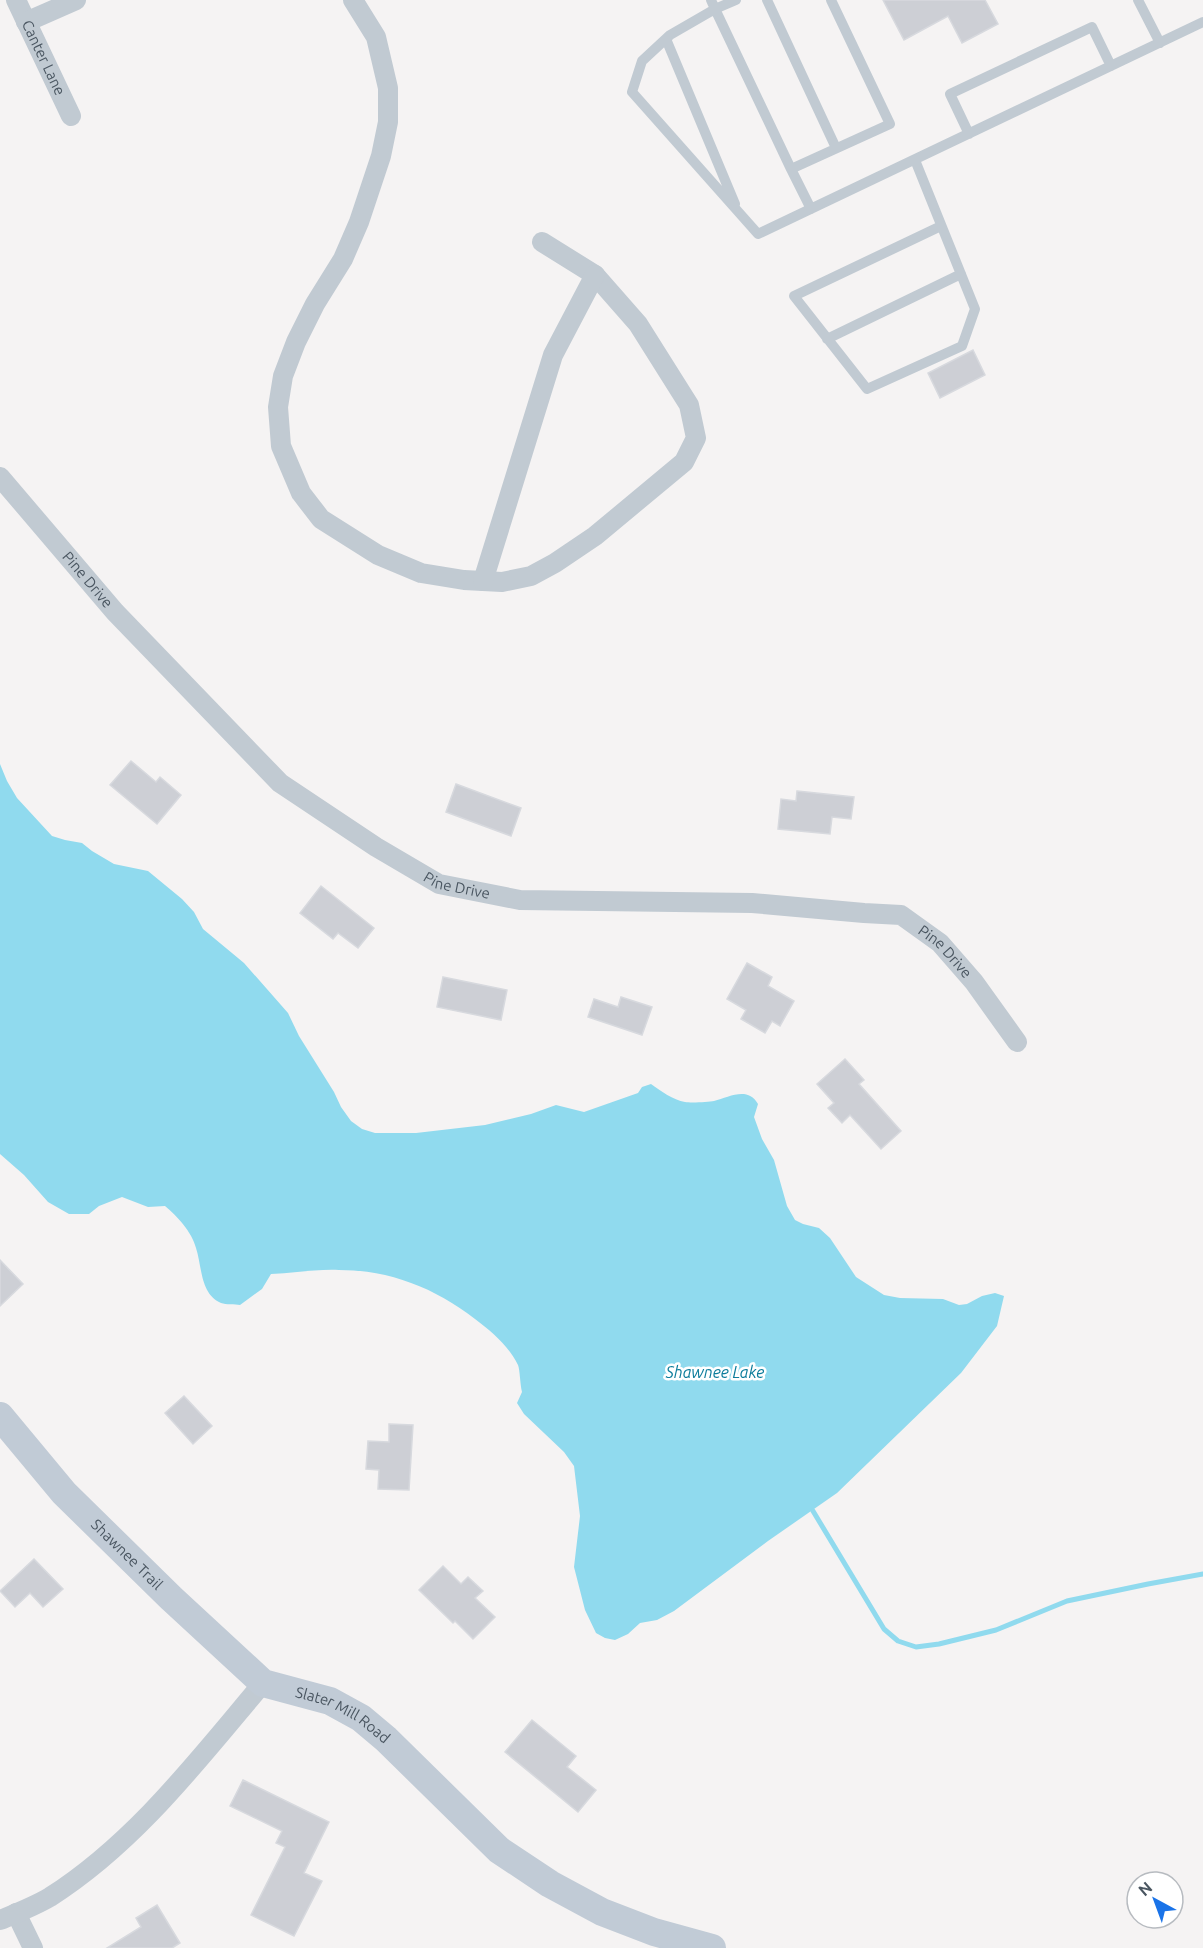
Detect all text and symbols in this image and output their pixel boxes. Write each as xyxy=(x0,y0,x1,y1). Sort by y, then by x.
street label: Canter Lane xyxy=(19,17,69,98)
street label: Pine Drive xyxy=(59,548,117,611)
street label: Pine Drive xyxy=(421,868,492,902)
street label: Pine Drive xyxy=(915,921,976,981)
water label: Shawnee Lake xyxy=(665,1363,764,1381)
street label: Shawnee Trail xyxy=(88,1515,166,1593)
street label: Slater Mill Road xyxy=(294,1683,393,1746)
north arrow xyxy=(1125,1870,1185,1930)
text: N xyxy=(1135,1878,1156,1899)

